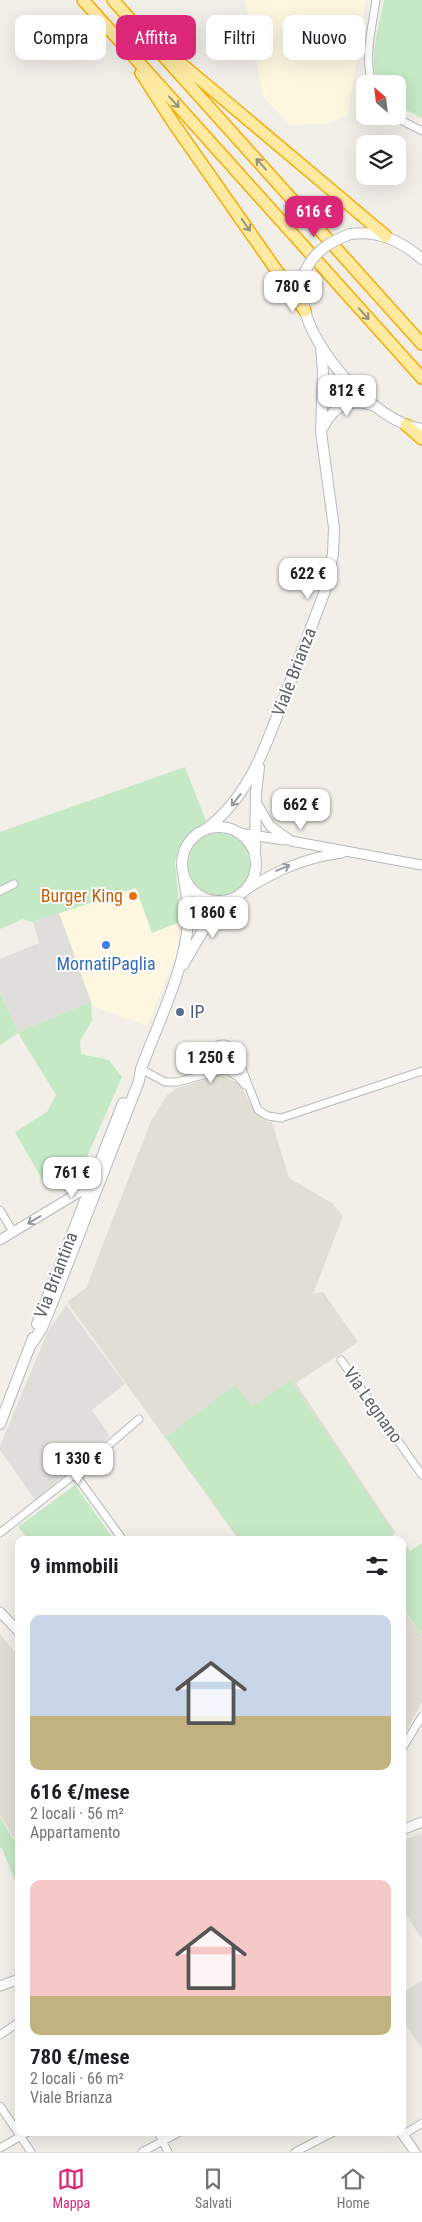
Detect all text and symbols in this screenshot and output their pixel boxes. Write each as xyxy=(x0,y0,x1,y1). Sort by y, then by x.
chip: Compra xyxy=(15,15,106,60)
chip: Affitta xyxy=(116,15,196,60)
chip: Filtri xyxy=(206,15,273,60)
chip: Nuovo xyxy=(283,15,365,60)
north arrow xyxy=(356,75,406,125)
map controls xyxy=(356,75,406,185)
one-way arrow xyxy=(168,95,180,108)
button: layers xyxy=(356,135,406,185)
one-way arrow xyxy=(255,158,267,171)
pin: 616 € xyxy=(279,196,349,238)
text: 616 € xyxy=(296,202,332,221)
one-way arrow xyxy=(241,218,251,232)
pin: 780 € xyxy=(258,270,328,313)
text: 780 € xyxy=(275,277,311,296)
one-way arrow xyxy=(358,308,370,321)
pin: 812 € xyxy=(312,374,382,417)
text: 812 € xyxy=(329,381,365,400)
pin: 622 € xyxy=(273,558,343,600)
text: 622 € xyxy=(290,564,326,583)
street label: Viale Brianza xyxy=(267,625,320,719)
pin: 662 € xyxy=(266,788,336,831)
one-way arrow xyxy=(231,793,242,806)
text: 662 € xyxy=(283,795,319,814)
one-way arrow xyxy=(275,863,290,873)
place label: Burger King xyxy=(41,885,123,906)
marker: Burger King xyxy=(127,890,139,902)
pin: 1 860 € xyxy=(167,896,259,939)
text: 1 860 € xyxy=(189,903,237,922)
marker: MornatiPaglia xyxy=(100,939,112,951)
place label: MornatiPaglia xyxy=(56,953,156,974)
place label: IP xyxy=(190,1001,205,1022)
marker: IP xyxy=(174,1006,186,1018)
pin: 1 250 € xyxy=(165,1042,257,1084)
text: 1 250 € xyxy=(187,1048,235,1067)
pin: 761 € xyxy=(37,1156,107,1199)
text: 761 € xyxy=(54,1163,90,1182)
one-way arrow xyxy=(28,1215,42,1225)
street label: Via Briantina xyxy=(30,1229,82,1321)
street label: Via Legnano xyxy=(340,1363,407,1447)
pin: 1 330 € xyxy=(32,1442,124,1485)
text: 1 330 € xyxy=(54,1449,102,1468)
icon: filters xyxy=(363,1552,391,1580)
text: 9 immobili xyxy=(30,1554,119,1578)
icon: home xyxy=(166,1648,256,1738)
text: 616 €/mese xyxy=(30,1780,129,1804)
text: 2 locali · 56 m² xyxy=(30,1804,124,1823)
text: Appartamento xyxy=(30,1823,120,1842)
icon: home xyxy=(166,1913,256,2003)
text: 780 €/mese xyxy=(30,2045,129,2069)
text: 2 locali · 66 m² xyxy=(30,2069,124,2088)
text: Viale Brianza xyxy=(30,2088,113,2107)
tab: Mappa xyxy=(52,2165,90,2211)
tab: Salvati xyxy=(195,2165,232,2211)
tab: Home xyxy=(337,2165,370,2211)

